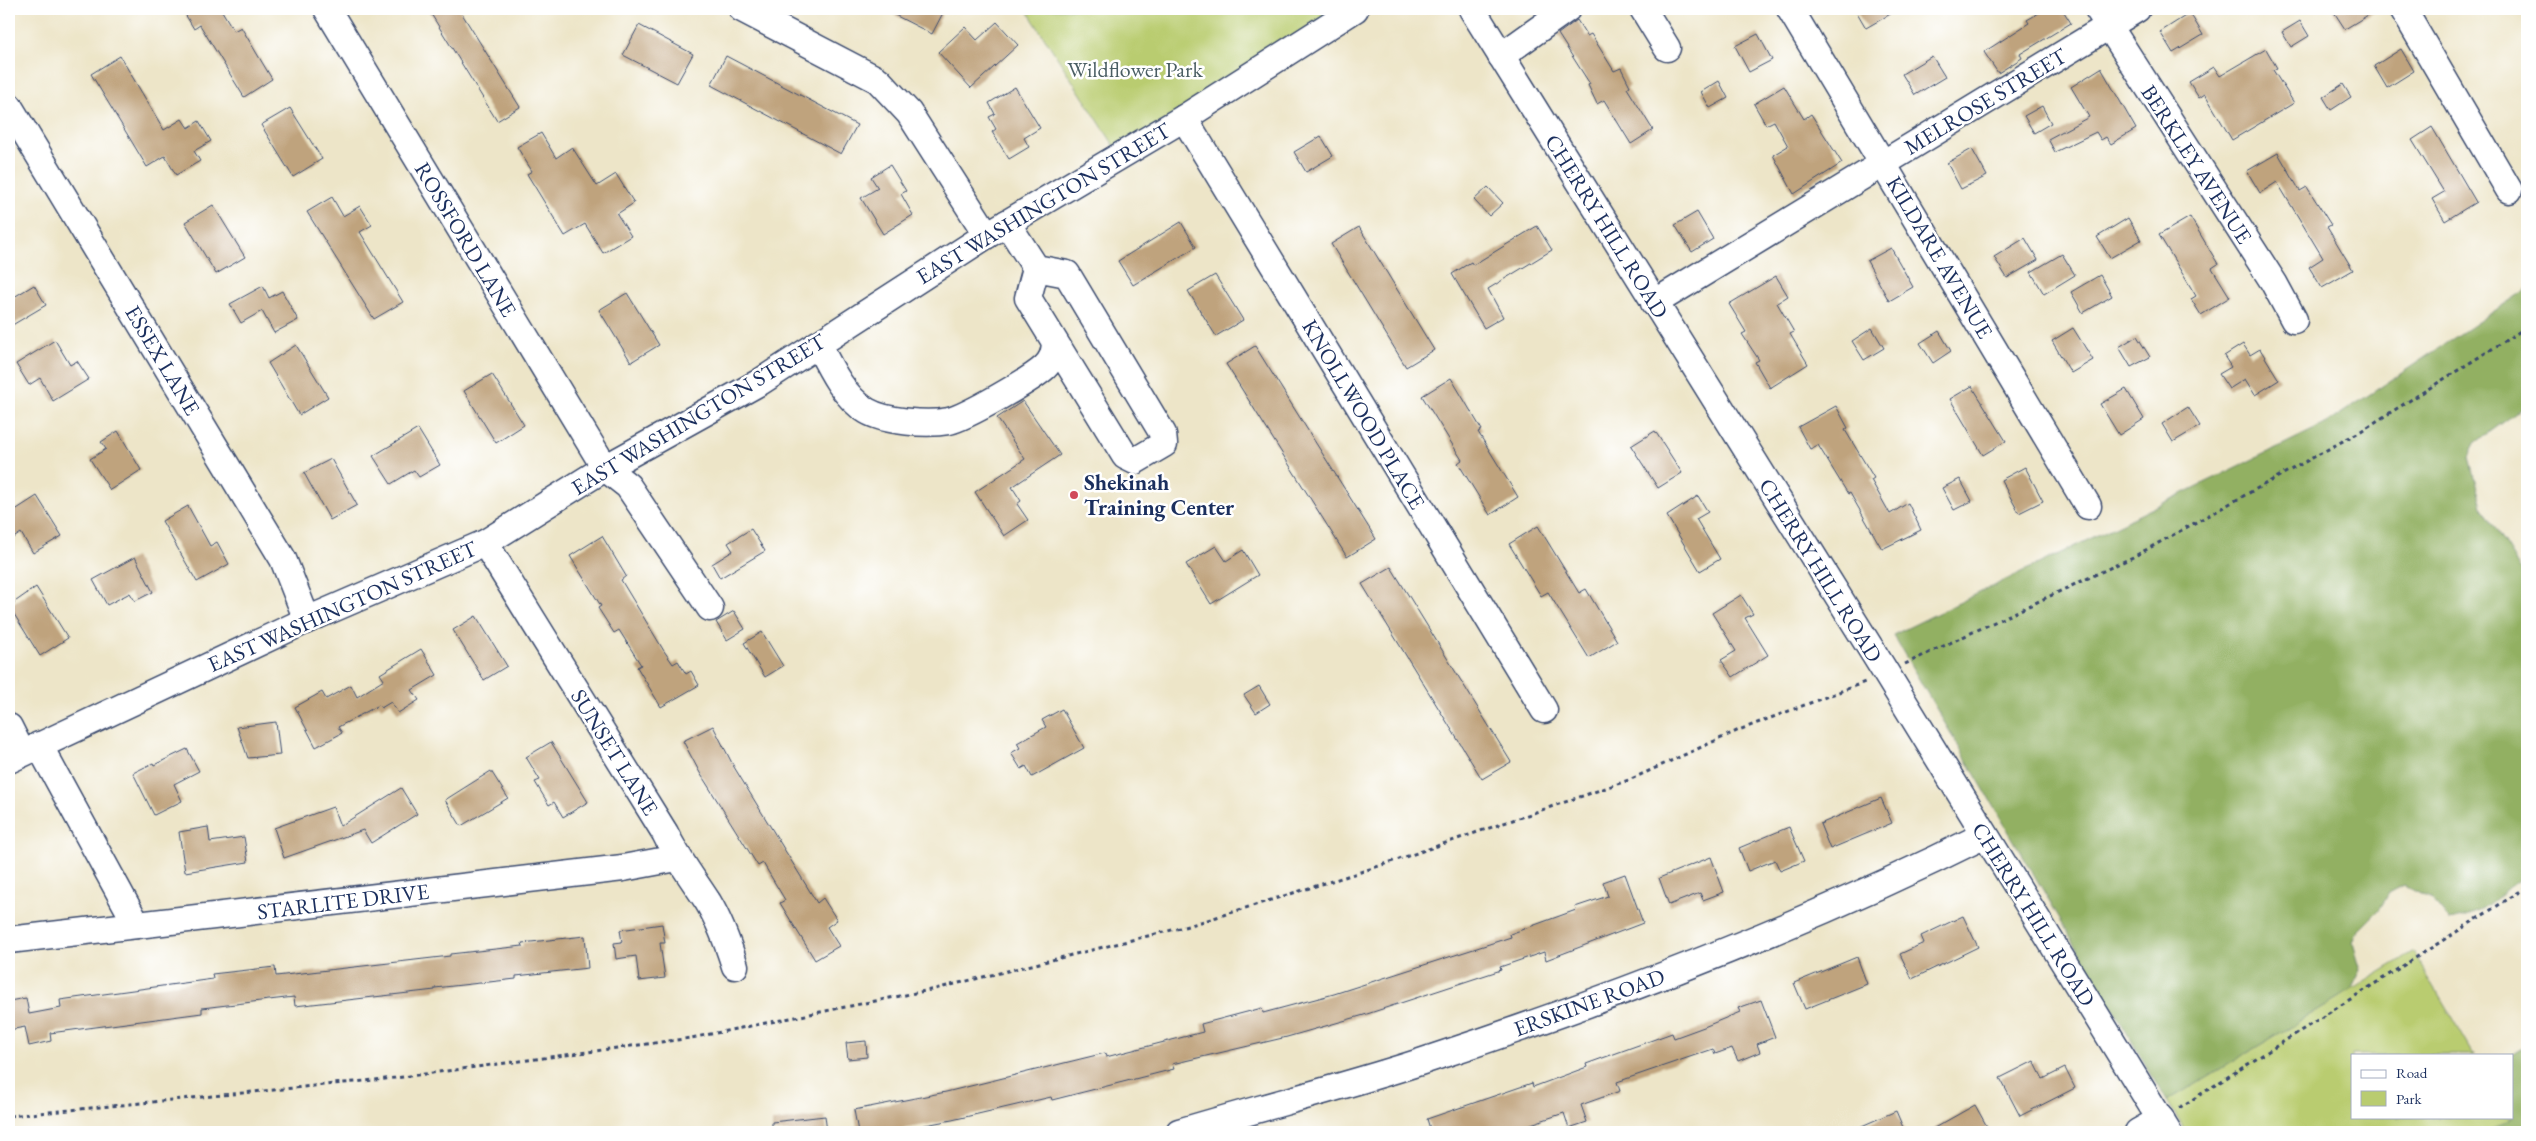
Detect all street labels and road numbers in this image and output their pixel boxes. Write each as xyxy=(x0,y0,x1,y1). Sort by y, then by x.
street label: MELROSE STREET xyxy=(1899,41,2072,161)
street label: BERKLEY AVENUE xyxy=(2134,79,2259,249)
street label: EAST WASHINGTON STREET xyxy=(911,116,1176,291)
street label: CHERRY HILL ROAD xyxy=(1538,129,1675,324)
street label: ROSSFORD LANE xyxy=(408,157,523,322)
street label: KILDARE AVENUE xyxy=(1880,171,1999,344)
street label: ESSEX LANE xyxy=(118,300,207,421)
street label: KNOLLWOOD PLACE xyxy=(1295,314,1432,514)
street label: EAST WASHINGTON STREET xyxy=(566,327,831,502)
street label: CHERRY HILL ROAD xyxy=(1752,473,1889,668)
street label: EAST WASHINGTON STREET xyxy=(203,534,482,679)
street label: SUNSET LANE xyxy=(564,684,665,821)
street label: CHERRY HILL ROAD xyxy=(1965,817,2102,1012)
street label: STARLITE DRIVE xyxy=(256,877,431,926)
street label: ERSKINE ROAD xyxy=(1510,962,1669,1043)

